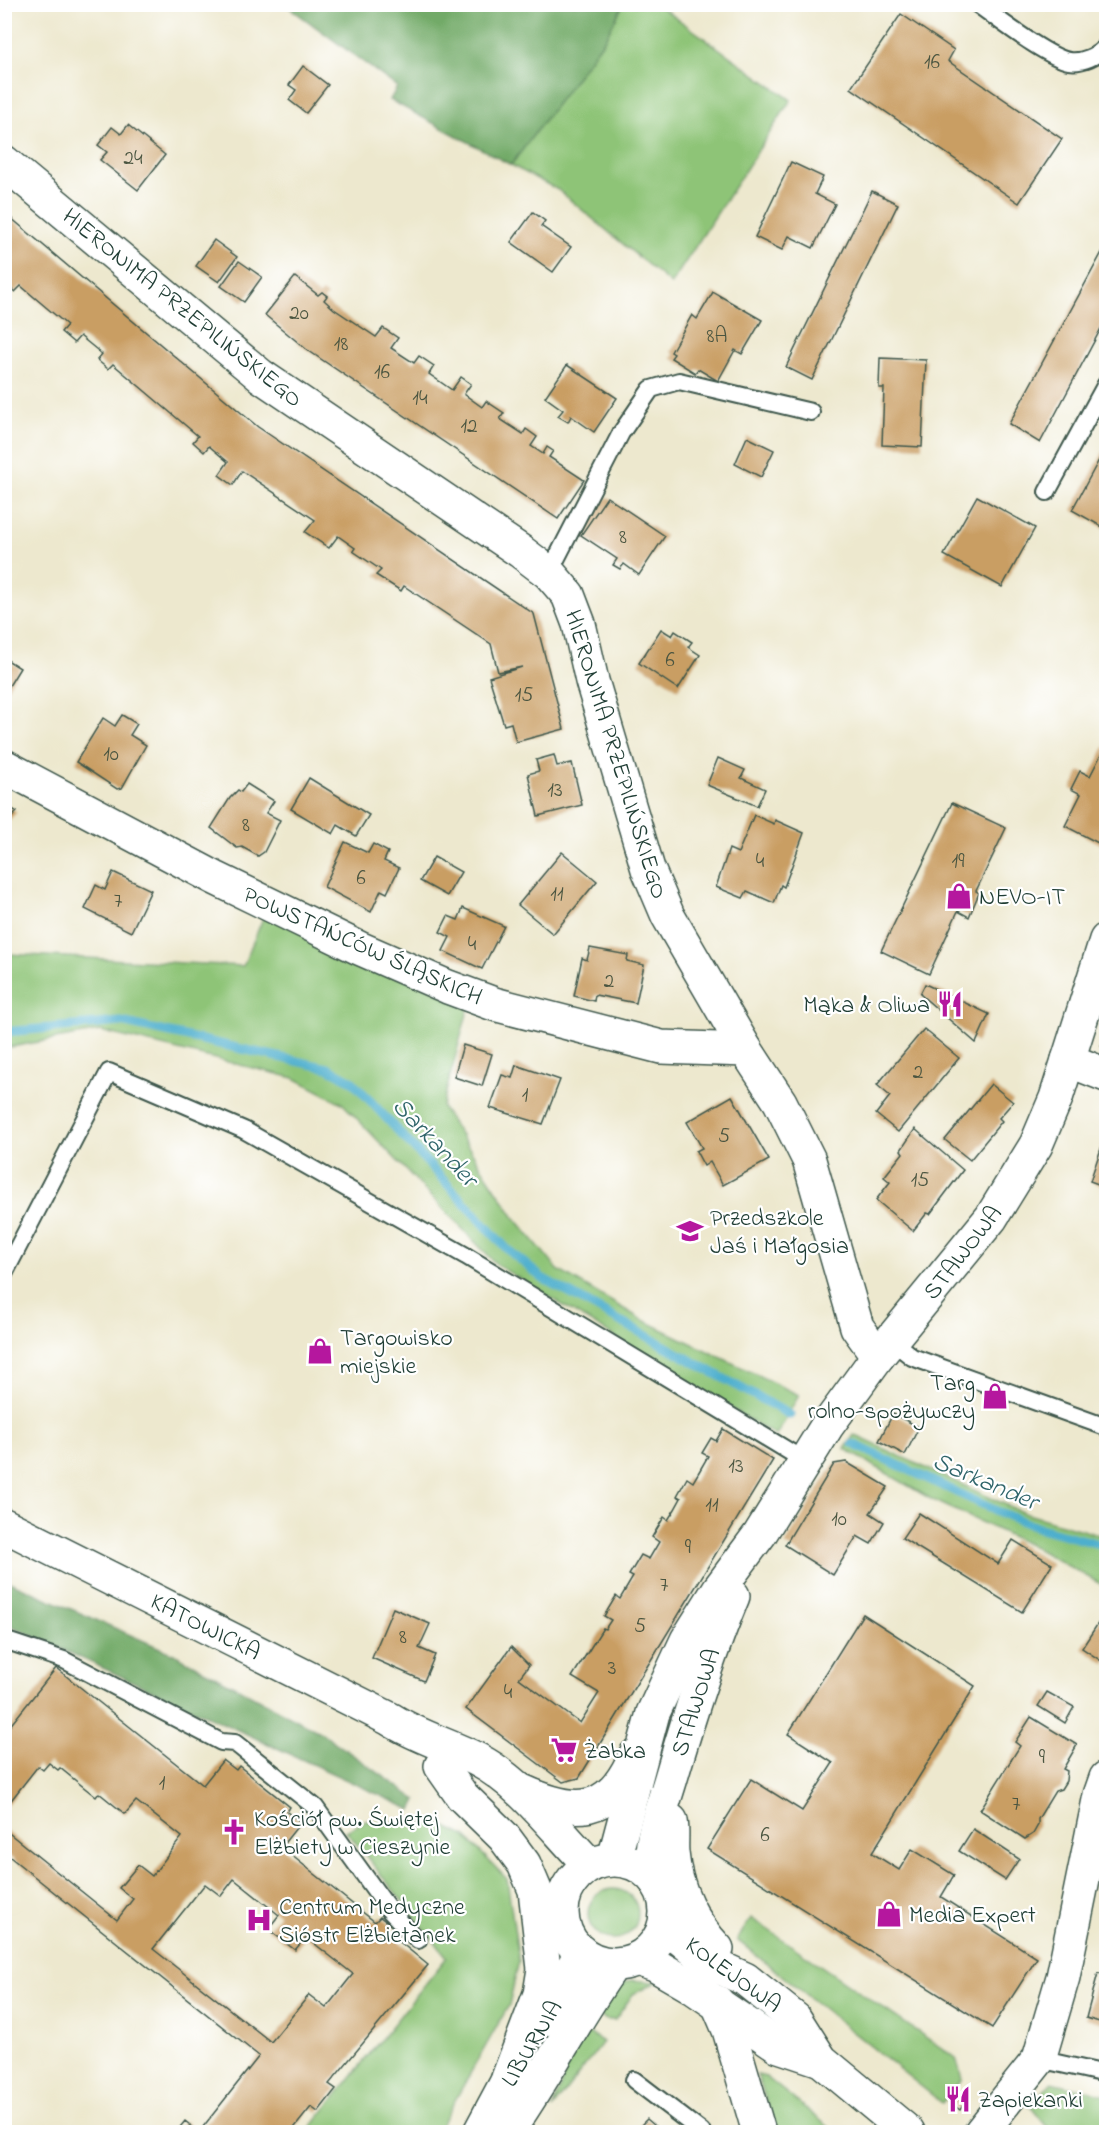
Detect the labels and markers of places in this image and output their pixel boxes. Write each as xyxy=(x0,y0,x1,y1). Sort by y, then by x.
shop icon: NEVO-IT xyxy=(944,881,974,911)
place label: NEVO-IT xyxy=(979,881,1065,916)
place label: Mąka & Oliwa xyxy=(803,989,930,1024)
restaurant icon: Mąka & Oliwa xyxy=(935,989,965,1019)
place label: Przedszkole Jaś i Małgosia xyxy=(710,1202,849,1265)
school or university icon: Przedszkole Jaś i Małgosia xyxy=(675,1216,705,1246)
place label: Targowisko miejskie xyxy=(340,1322,453,1385)
shop icon: Targowisko miejskie xyxy=(305,1336,335,1366)
place label: Targ rolno-spożywczy xyxy=(808,1367,975,1431)
shop icon: Targ rolno-spożywczy xyxy=(980,1381,1010,1411)
supermarket icon: Żabka xyxy=(549,1735,579,1765)
place label: Żabka xyxy=(584,1735,646,1770)
place label: Kościół pw. Świętej Elżbiety w Cieszynie xyxy=(254,1803,451,1867)
church icon: Kościół pw. Świętej Elżbiety w Cieszynie xyxy=(219,1817,249,1847)
place label: Centrum Medyczne Sióstr Elżbietanek xyxy=(279,1891,465,1954)
shop icon: Media Expert xyxy=(874,1899,904,1929)
place label: Media Expert xyxy=(909,1899,1036,1934)
hospital icon: Centrum Medyczne Sióstr Elżbietanek xyxy=(244,1905,274,1935)
restaurant icon: Zapiekanki xyxy=(943,2084,973,2114)
place label: Zapiekanki xyxy=(978,2084,1083,2119)

